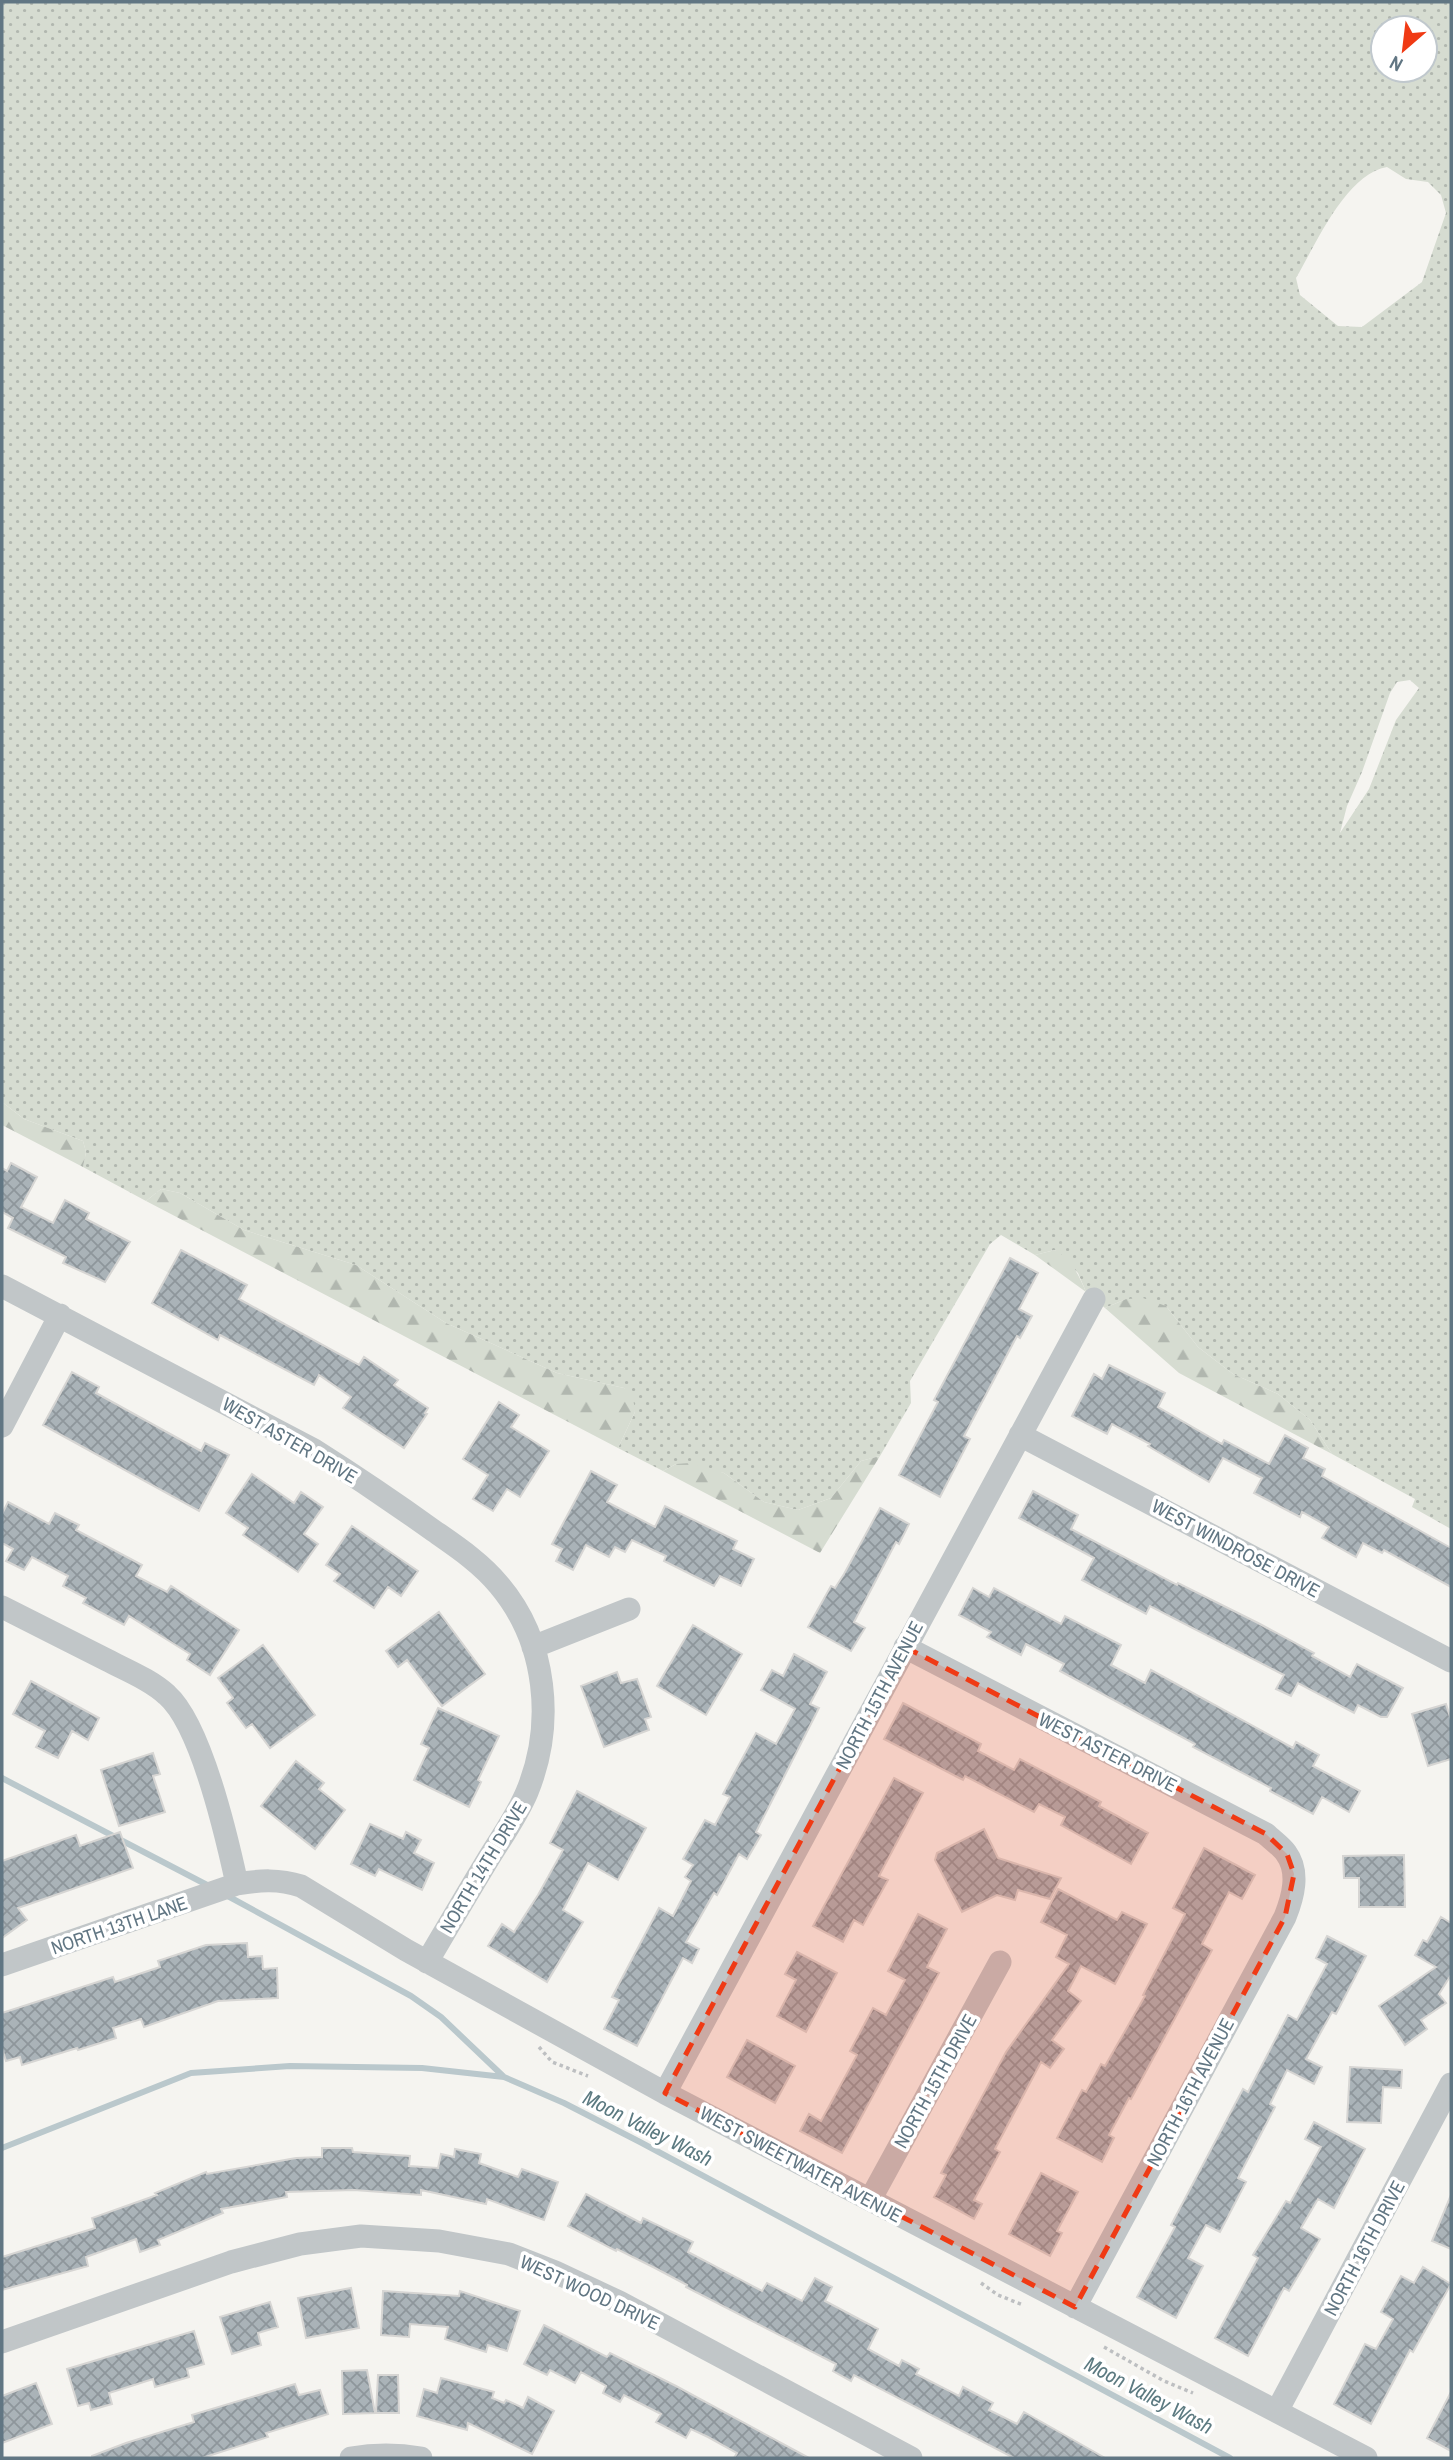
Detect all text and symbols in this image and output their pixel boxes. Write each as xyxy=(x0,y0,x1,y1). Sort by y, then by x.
north arrow xyxy=(1369,14,1439,84)
text: N xyxy=(1385,50,1407,78)
street label: WEST ASTER DRIVE xyxy=(218,1391,362,1489)
street label: WEST WINDROSE DRIVE xyxy=(1147,1493,1325,1603)
street label: NORTH 15TH AVENUE xyxy=(829,1617,929,1773)
street label: WEST ASTER DRIVE xyxy=(1034,1706,1182,1798)
street label: NORTH 14TH DRIVE xyxy=(433,1796,533,1938)
street label: NORTH 13TH LANE xyxy=(47,1889,191,1961)
street label: NORTH 15TH DRIVE xyxy=(887,2009,983,2153)
street label: NORTH 16TH AVENUE xyxy=(1140,2014,1240,2170)
water label: Moon Valley Wash xyxy=(578,2083,718,2173)
street label: WEST SWEETWATER AVENUE xyxy=(695,2100,907,2228)
street label: NORTH 16TH DRIVE xyxy=(1317,2176,1411,2320)
street label: WEST WOOD DRIVE xyxy=(516,2248,664,2336)
water label: Moon Valley Wash xyxy=(1080,2349,1218,2441)

